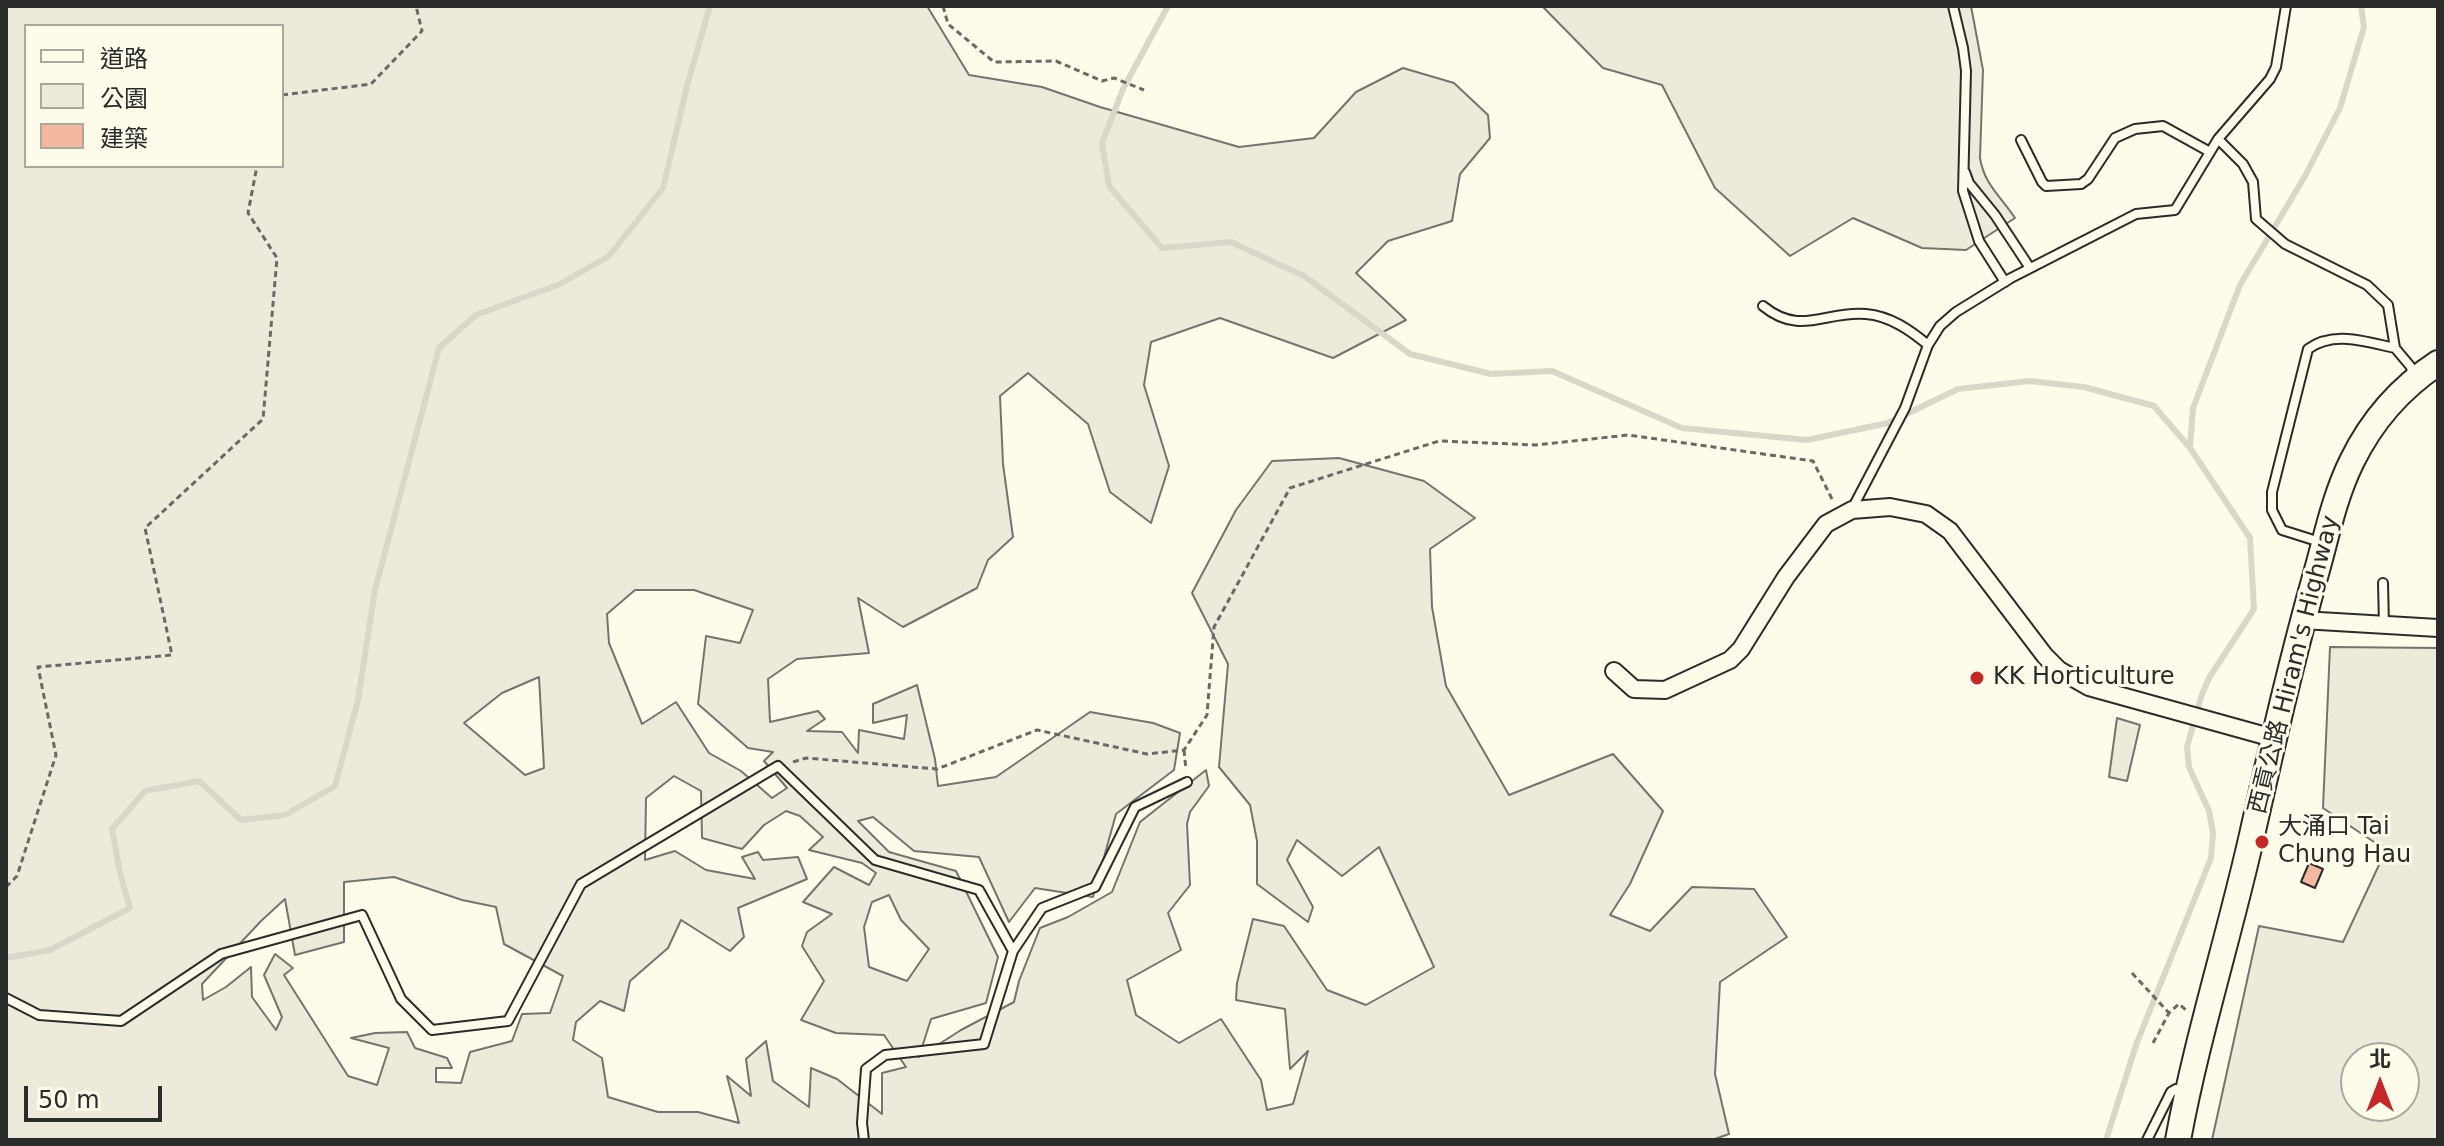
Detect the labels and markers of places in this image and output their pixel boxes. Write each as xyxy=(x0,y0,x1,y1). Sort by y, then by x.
place label: KK Horticulture xyxy=(1993,664,2175,692)
marker: KK Horticulture xyxy=(1968,669,1986,687)
place label: 大涌口 Tai Chung Hau xyxy=(2278,814,2411,870)
marker: 大涌口 Tai Chung Hau xyxy=(2253,833,2271,851)

